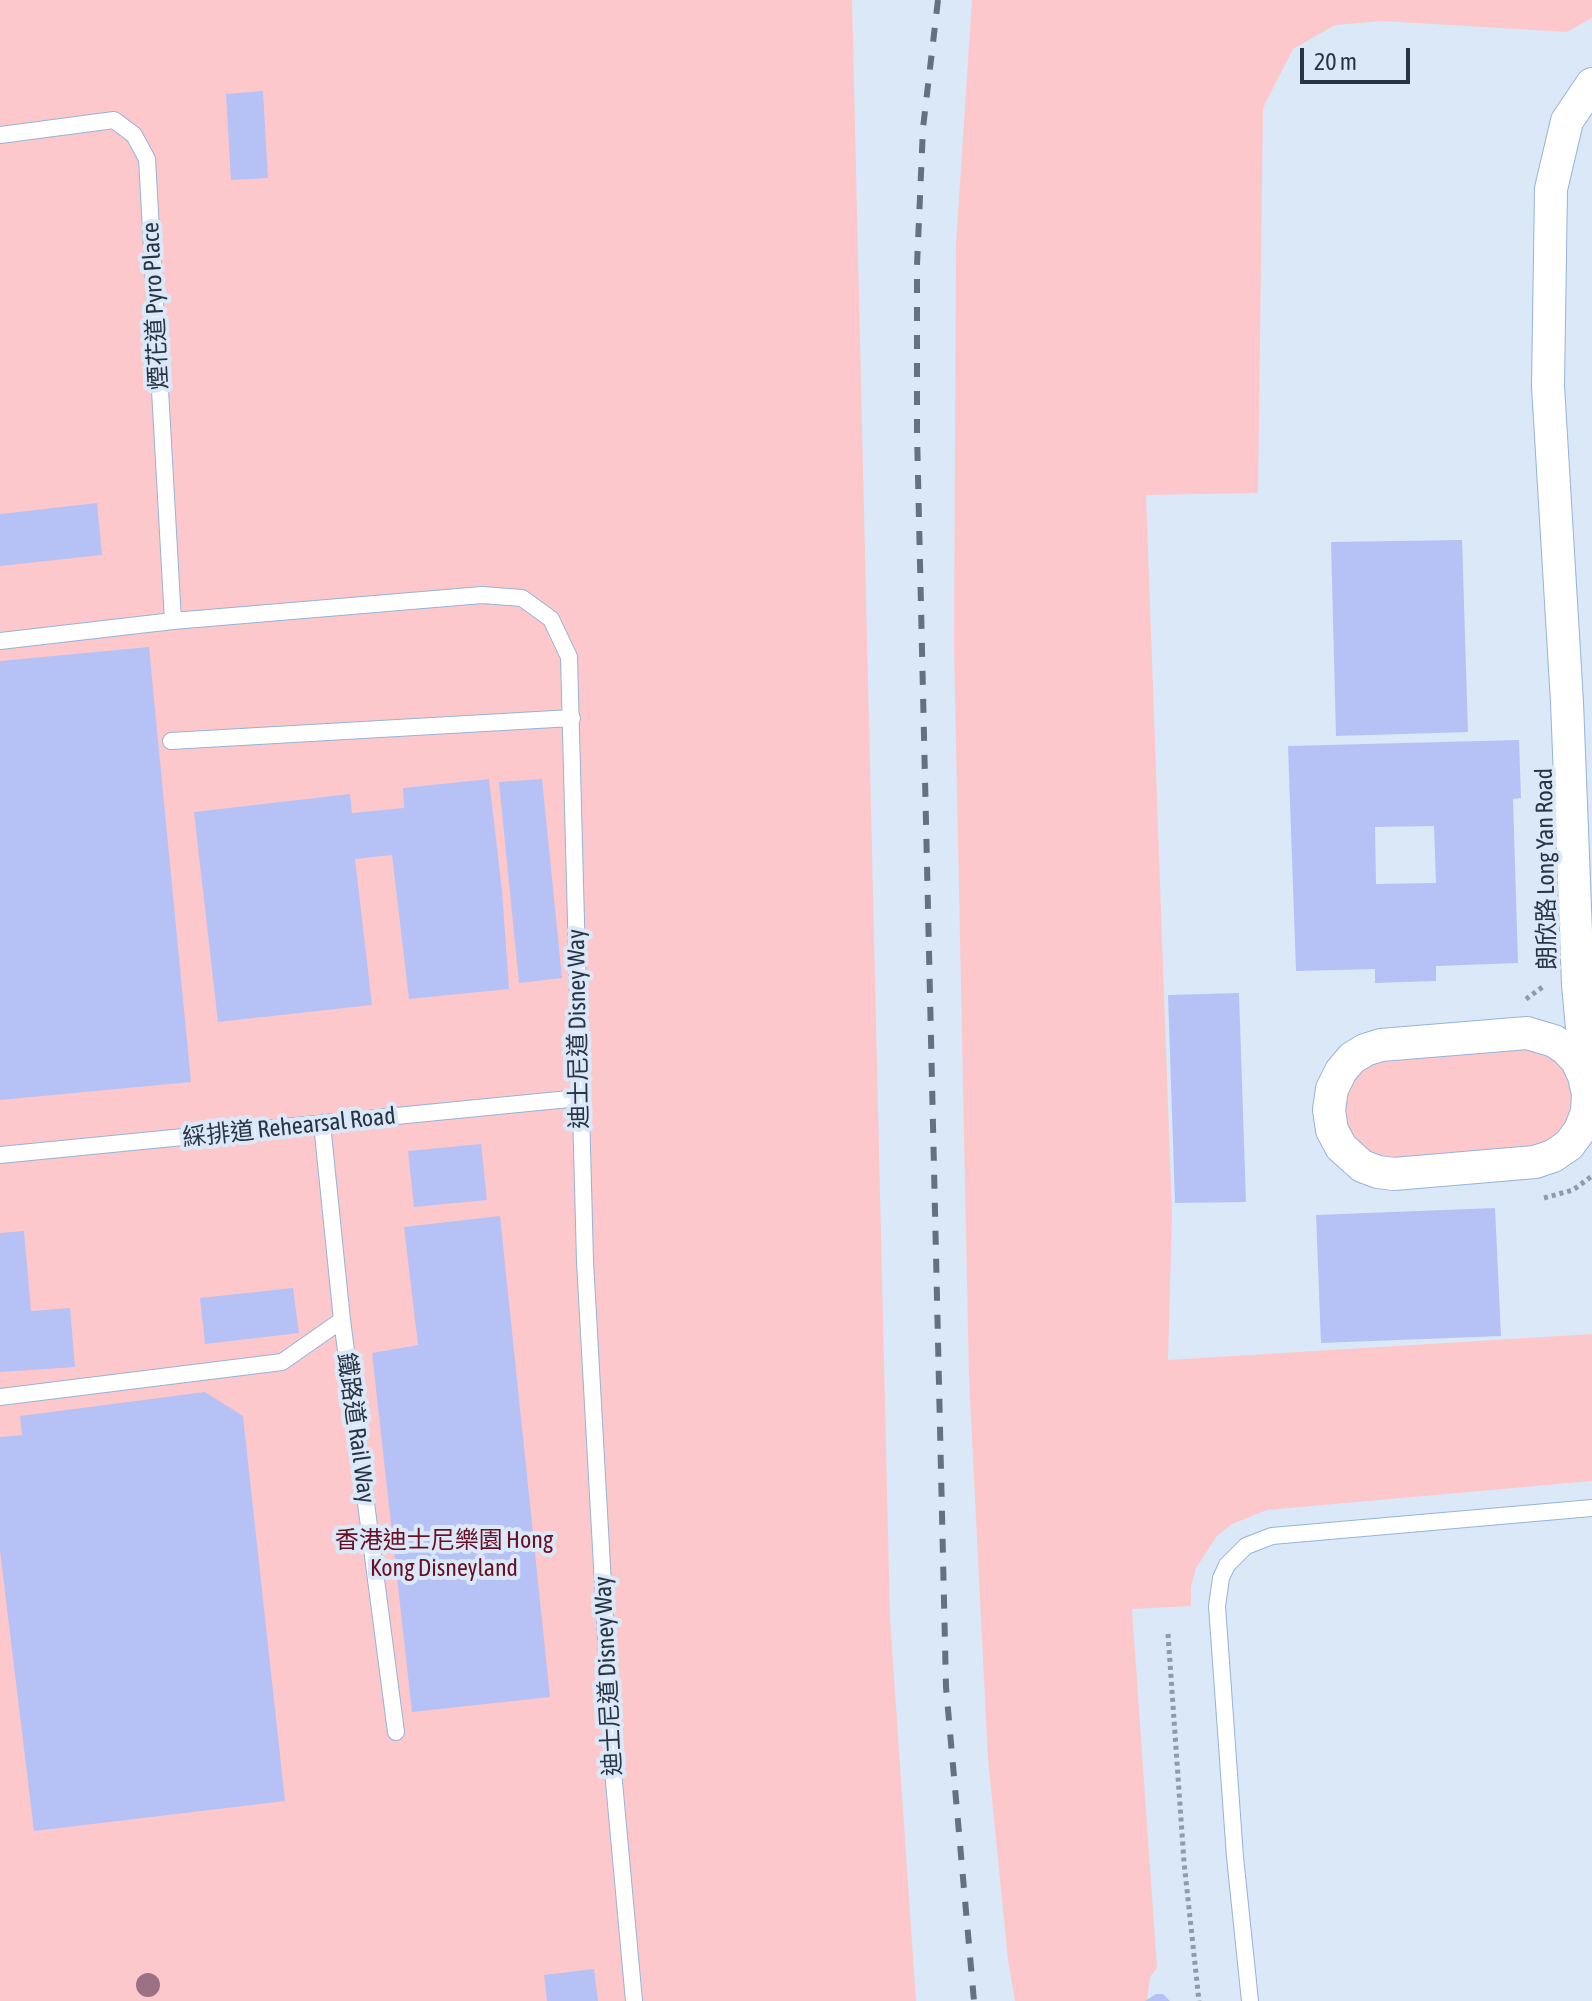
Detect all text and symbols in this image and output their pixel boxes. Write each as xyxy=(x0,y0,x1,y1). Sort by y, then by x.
scale bar xyxy=(1304,32,1414,82)
text: 20 m xyxy=(1314,48,1357,75)
street label: 煙花道 Pyro Place xyxy=(136,222,174,390)
street label: 朗欣路 Long Yan Road xyxy=(1530,768,1562,970)
street label: 迪士尼道 Disney Way xyxy=(562,929,594,1129)
street label: 綵排道 Rehearsal Road xyxy=(181,1101,397,1153)
street label: 鐵路道 Rail Way xyxy=(331,1351,381,1505)
park label: 香港迪士尼樂園 Hong Kong Disneyland xyxy=(335,1526,553,1582)
street label: 迪士尼道 Disney Way xyxy=(588,1575,628,1777)

